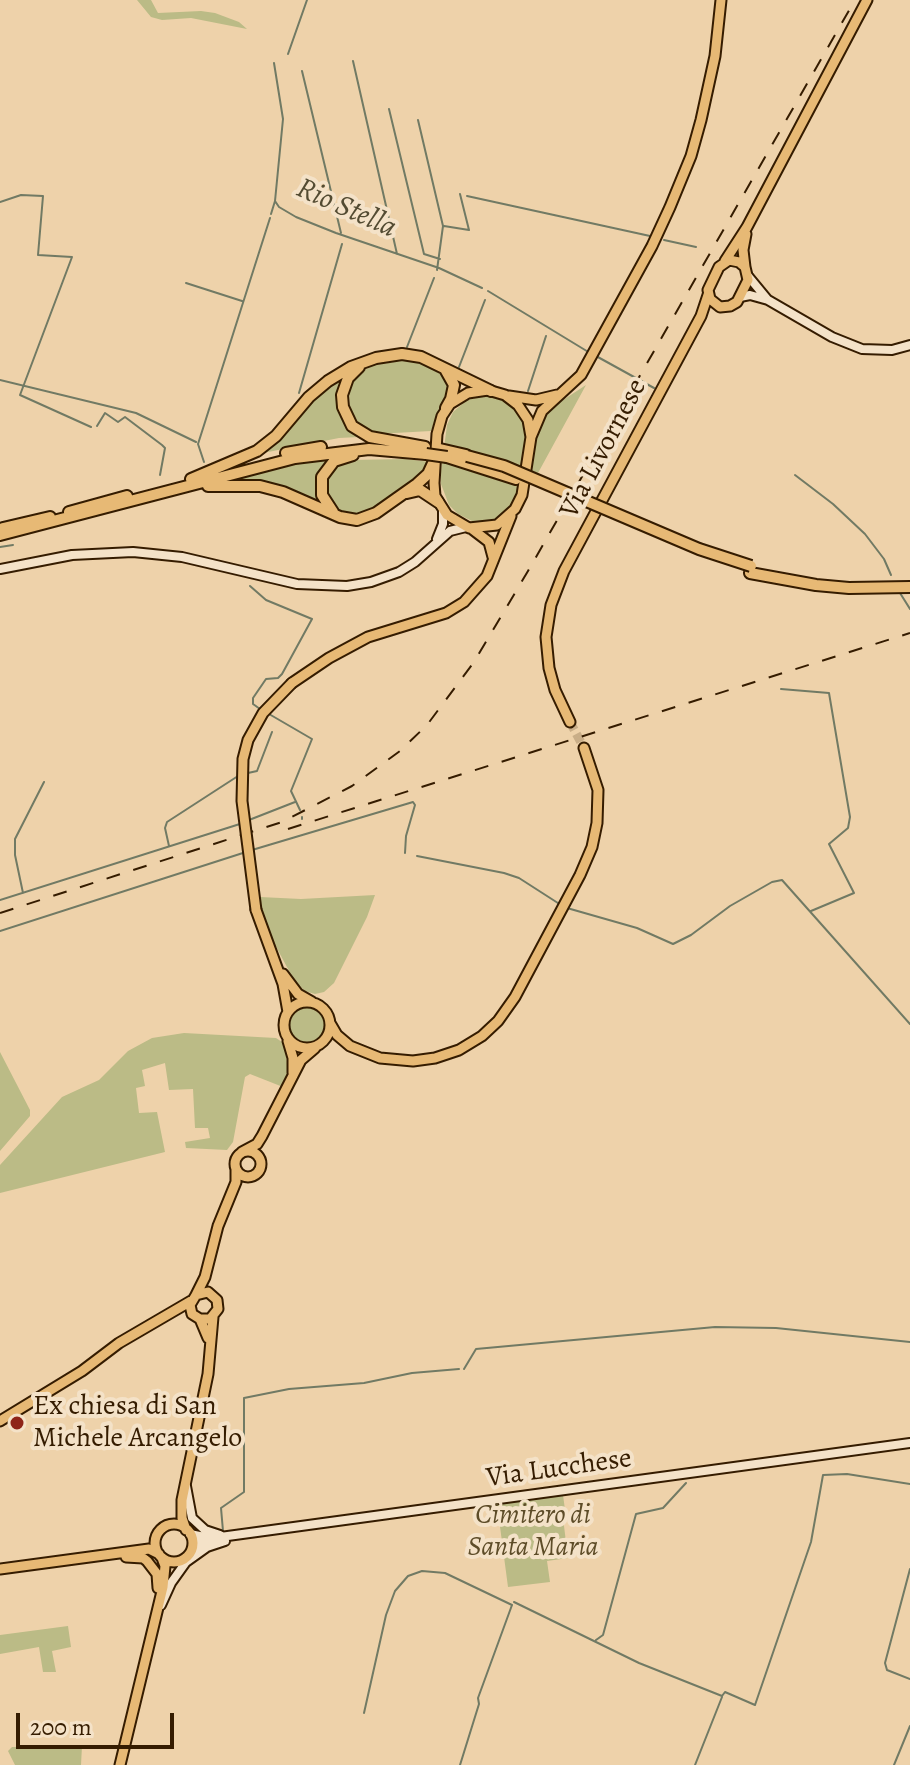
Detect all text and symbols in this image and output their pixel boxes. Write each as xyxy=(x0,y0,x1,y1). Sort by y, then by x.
water label: Rio Stella xyxy=(290,171,402,247)
street label: Via Livornese xyxy=(553,374,655,524)
place label: Ex chiesa di San Michele Arcangelo xyxy=(33,1390,242,1456)
marker: Ex chiesa di San Michele Arcangelo xyxy=(8,1414,26,1432)
street label: Via Lucchese xyxy=(484,1442,634,1496)
park label: Cimitero di Santa Maria xyxy=(468,1499,598,1565)
scale bar xyxy=(20,1697,178,1747)
text: 200 m xyxy=(30,1711,92,1743)

